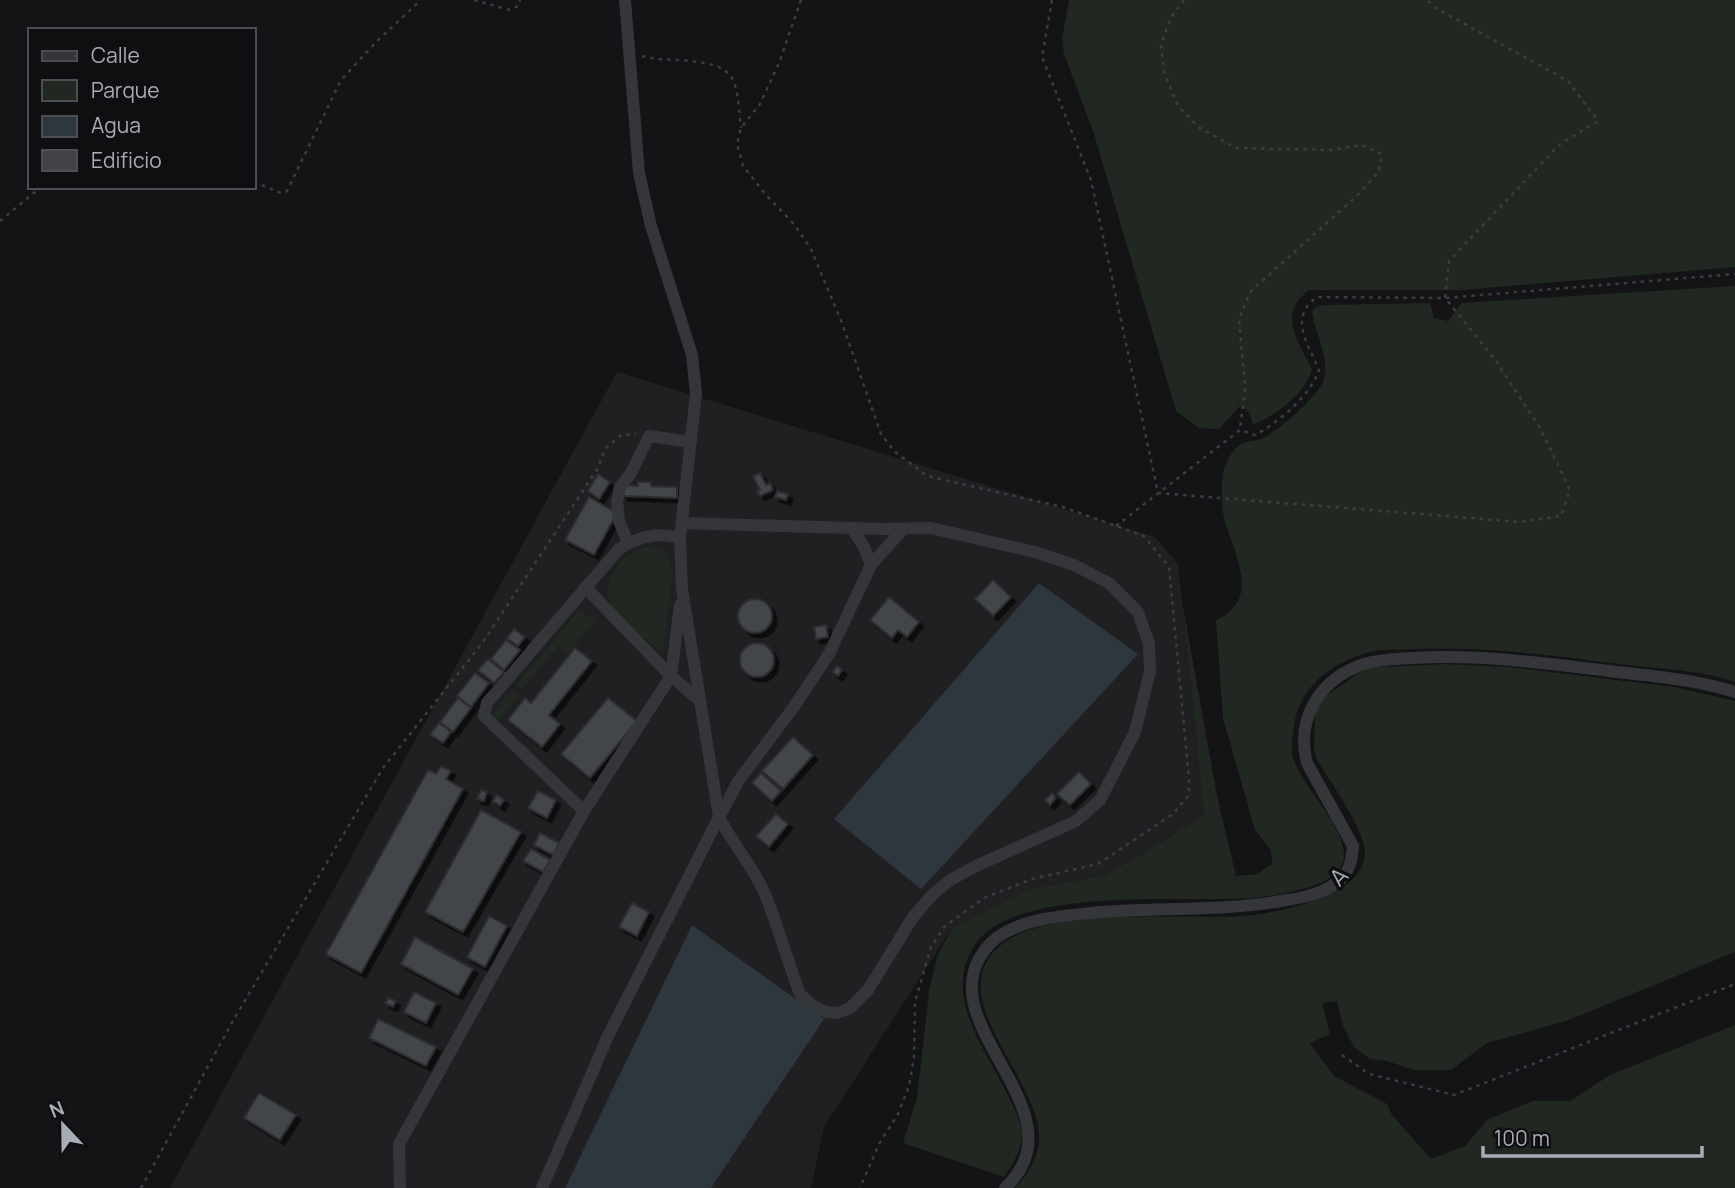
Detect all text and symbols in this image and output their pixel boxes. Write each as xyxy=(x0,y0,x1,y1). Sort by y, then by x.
legend xyxy=(28,28,256,189)
text: Calle xyxy=(91,41,140,69)
text: Parque xyxy=(91,76,160,104)
text: Agua xyxy=(91,111,141,139)
text: Edificio xyxy=(91,146,162,174)
street label: A xyxy=(1321,859,1355,892)
north arrow xyxy=(28,1090,98,1160)
text: N xyxy=(45,1095,68,1124)
scale bar xyxy=(1483,1114,1702,1158)
text: 100 m xyxy=(1494,1124,1550,1152)

